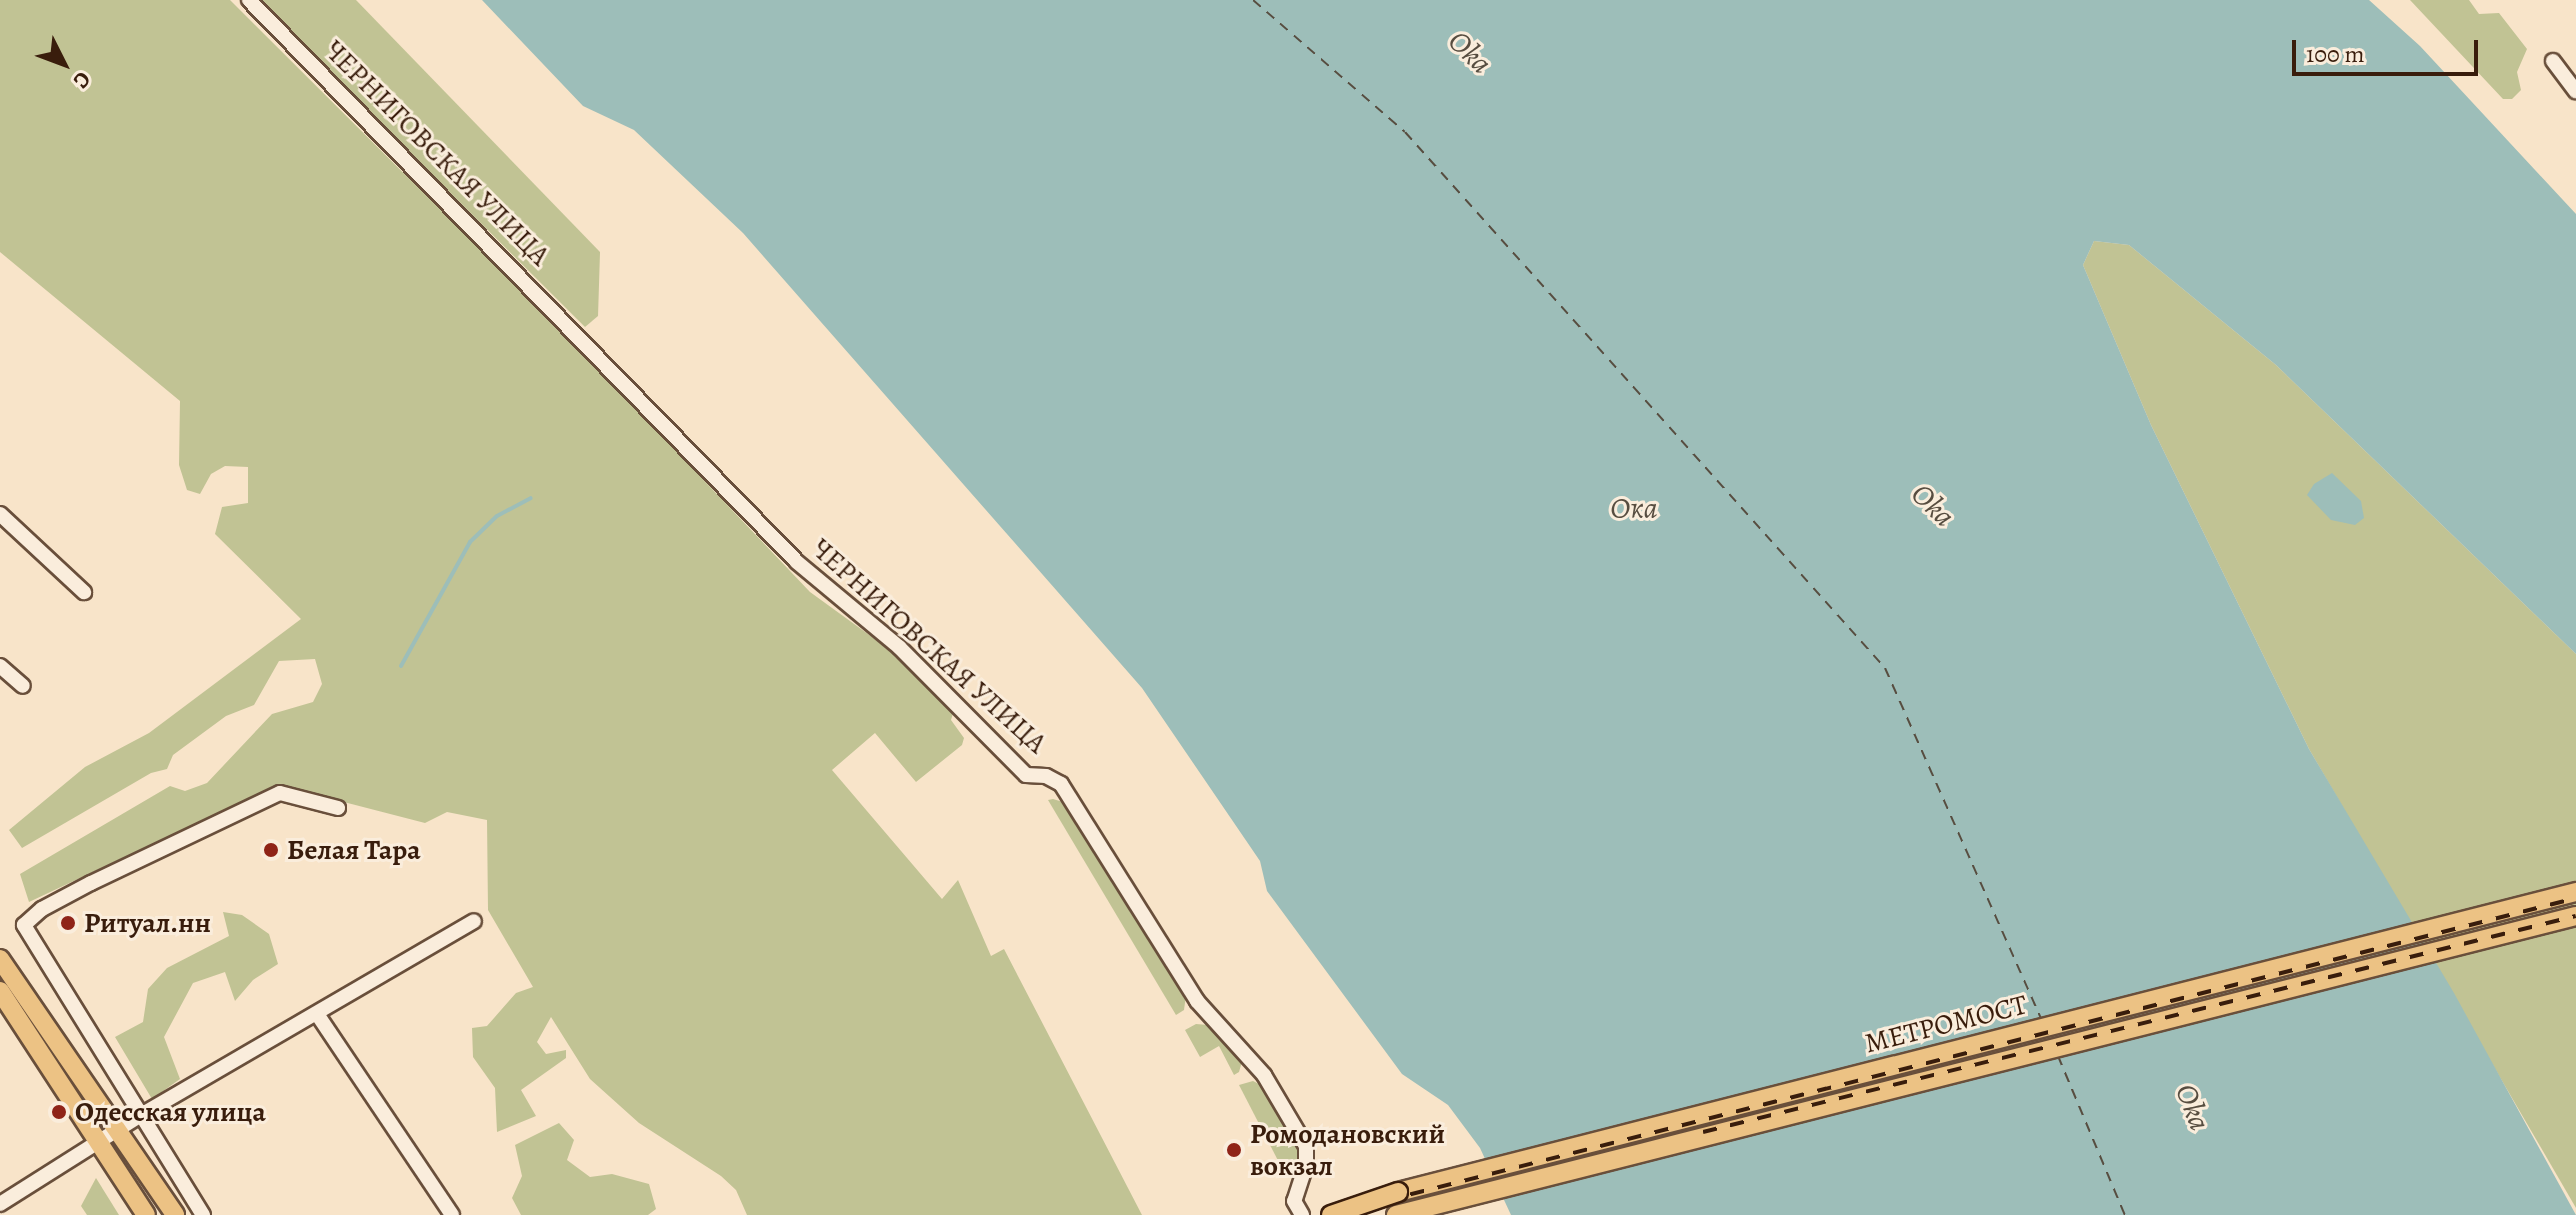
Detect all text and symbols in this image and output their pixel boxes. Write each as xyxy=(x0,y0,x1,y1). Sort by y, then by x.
water label: Oka xyxy=(1441,23,1499,81)
north arrow xyxy=(24,24,104,104)
scale bar xyxy=(2296,24,2482,74)
street label: ЧЕРНИГОВСКАЯ УЛИЦА xyxy=(317,33,557,273)
text: 100 m xyxy=(2306,38,2365,70)
text: С xyxy=(66,65,98,95)
water label: Oka xyxy=(1904,476,1962,534)
water label: Ока xyxy=(1610,490,1658,526)
street label: ЧЕРНИГОВСКАЯ УЛИЦА xyxy=(805,532,1053,760)
place label: Белая Тара xyxy=(287,833,421,867)
marker: Белая Тара xyxy=(262,841,280,859)
place label: Ритуал.нн xyxy=(84,906,211,940)
marker: Ритуал.нн xyxy=(59,914,77,932)
street label: МЕТРОМОСТ xyxy=(1861,988,2031,1060)
water label: Oka xyxy=(2168,1079,2218,1135)
place label: Одесская улица xyxy=(75,1095,266,1129)
marker: Одесская улица xyxy=(50,1103,68,1121)
place label: Ромодановский вокзал xyxy=(1250,1117,1445,1183)
marker: Ромодановский вокзал xyxy=(1225,1141,1243,1159)

